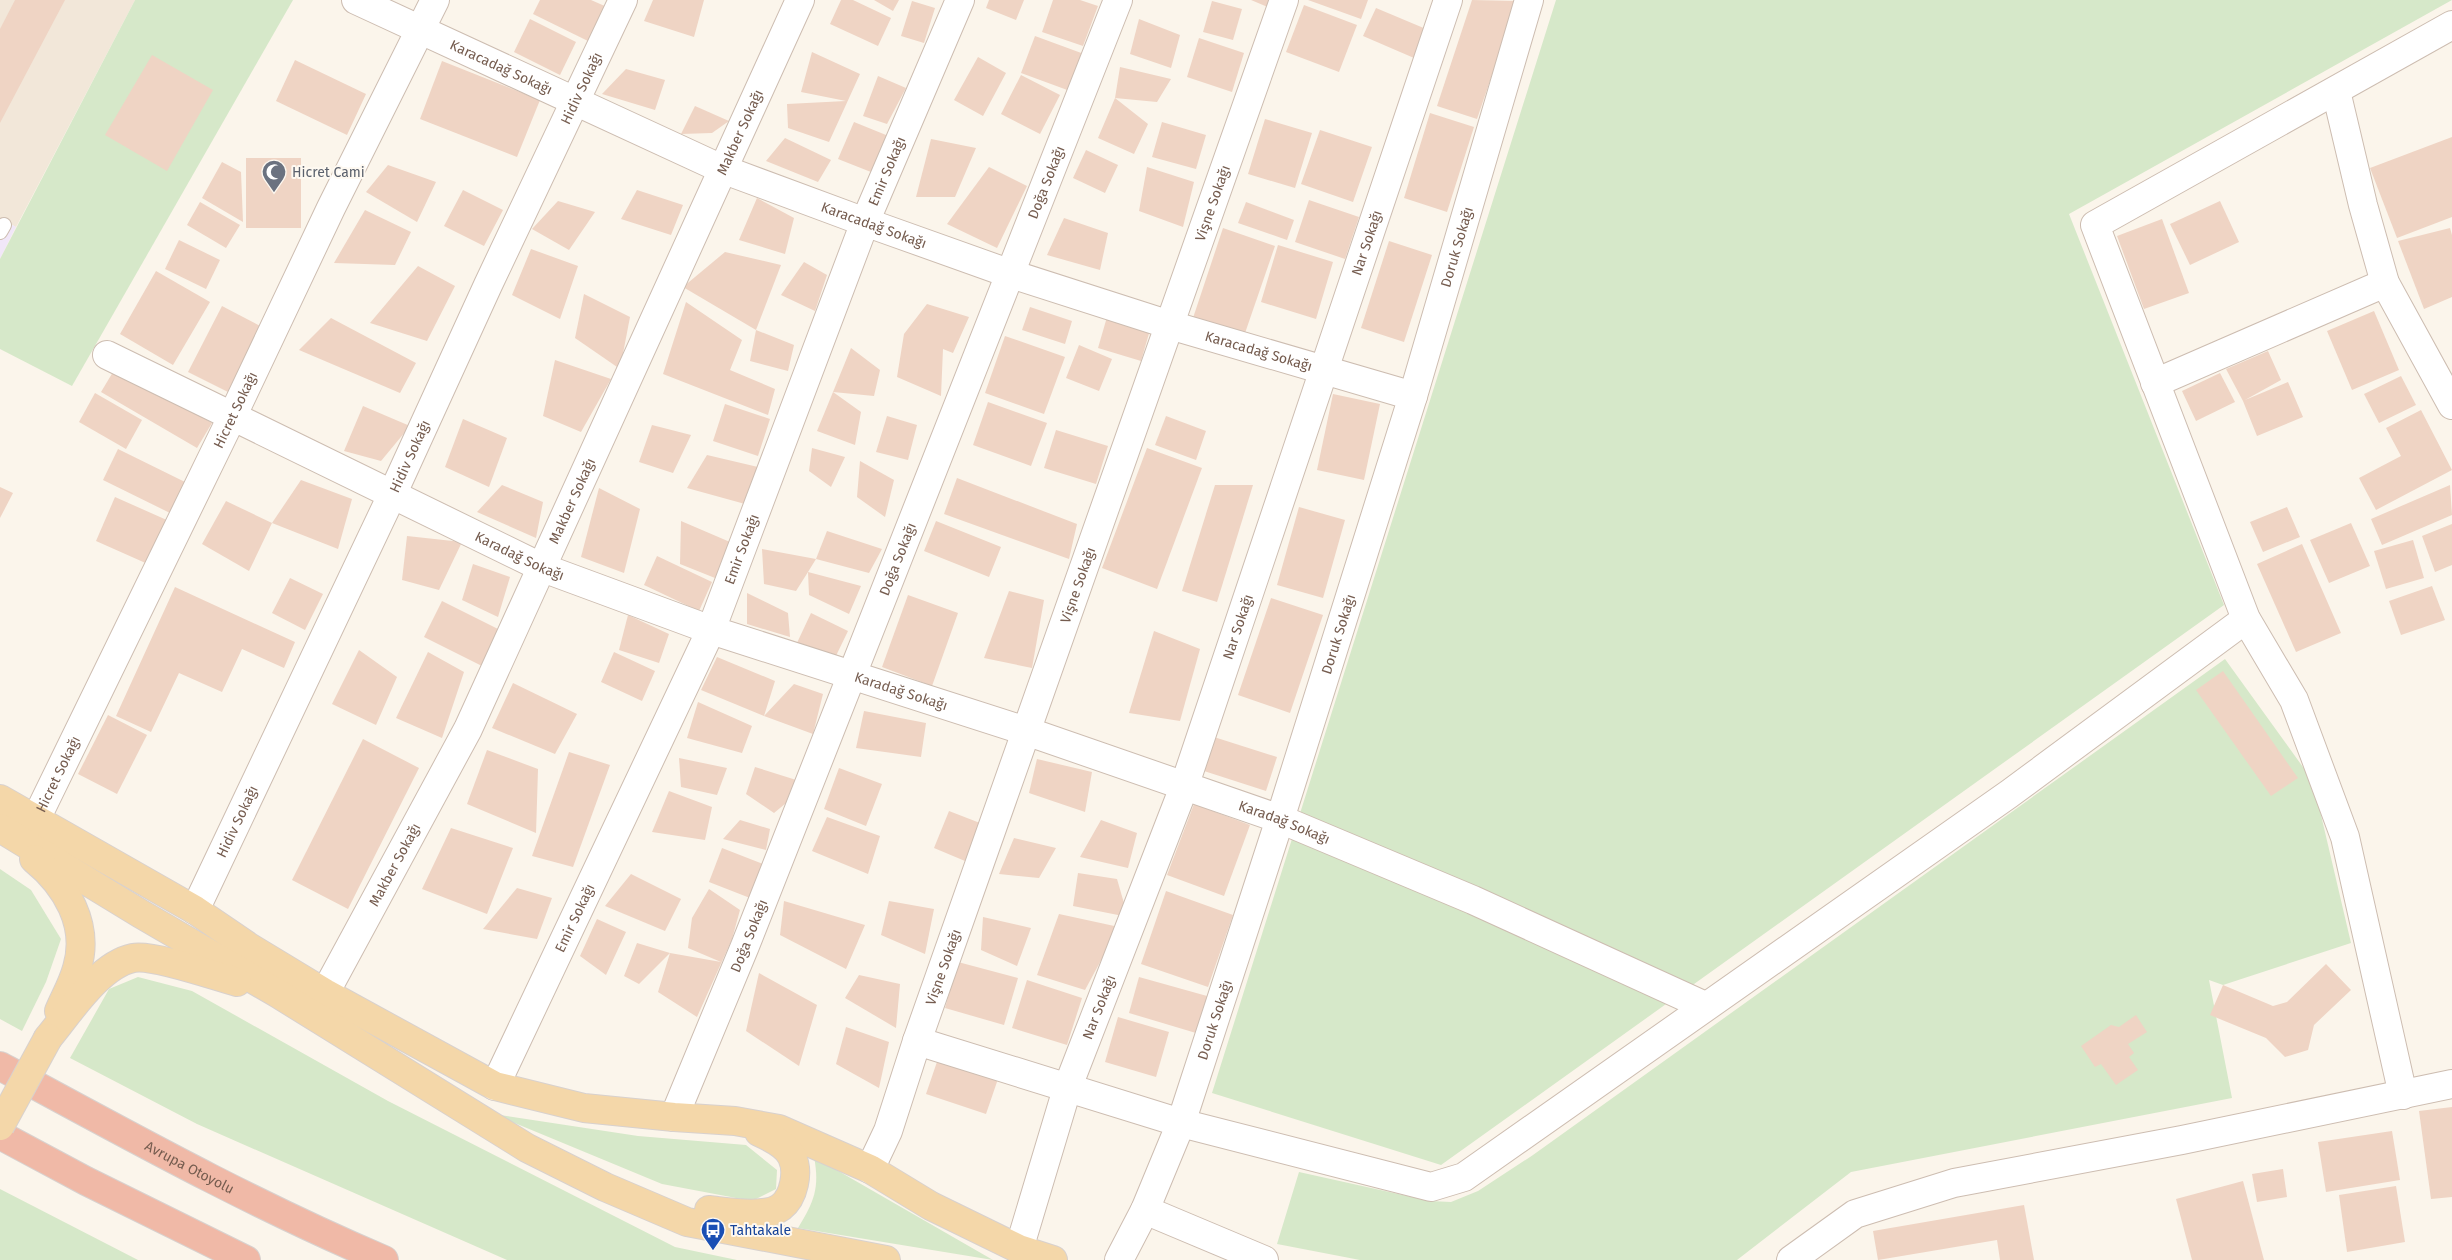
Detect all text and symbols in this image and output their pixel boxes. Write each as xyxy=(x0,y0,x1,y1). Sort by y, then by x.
street label: Karacadağ Sokağı xyxy=(447,36,555,98)
street label: Hidiv Sokağı xyxy=(557,49,606,127)
street label: Makber Sokağı xyxy=(713,87,767,178)
street label: Emir Sokağı xyxy=(864,134,909,208)
street label: Doğa Sokağı xyxy=(1024,143,1068,221)
mosque icon: Hicret Cami xyxy=(261,159,287,193)
street label: Vişne Sokağı xyxy=(1191,163,1234,243)
place label: Hicret Cami xyxy=(292,164,365,181)
street label: Karacadağ Sokağı xyxy=(819,198,929,252)
street label: Doruk Sokağı xyxy=(1437,205,1477,289)
street label: Nar Sokağı xyxy=(1348,208,1385,278)
street label: Karacadağ Sokağı xyxy=(1203,327,1314,375)
street label: Hicret Sokağı xyxy=(210,369,261,451)
street label: Hidiv Sokağı xyxy=(386,417,434,495)
street label: Makber Sokağı xyxy=(545,455,599,546)
street label: Emir Sokağı xyxy=(721,512,763,587)
street label: Doğa Sokağı xyxy=(875,520,920,598)
street label: Karadağ Sokağı xyxy=(472,528,567,584)
street label: Vişne Sokağı xyxy=(1057,545,1099,625)
street label: Nar Sokağı xyxy=(1219,592,1257,662)
street label: Doruk Sokağı xyxy=(1318,592,1359,676)
street label: Karadağ Sokağı xyxy=(853,668,950,714)
street label: Hicret Sokağı xyxy=(32,733,84,815)
street label: Hidiv Sokağı xyxy=(213,783,261,860)
street label: Karadağ Sokağı xyxy=(1236,797,1333,848)
street label: Makber Sokağı xyxy=(365,820,424,909)
street label: Emir Sokağı xyxy=(551,881,598,955)
street label: Doğa Sokağı xyxy=(727,897,771,975)
street label: Vişne Sokağı xyxy=(922,927,964,1007)
street label: Nar Sokağı xyxy=(1079,972,1119,1042)
street label: Doruk Sokağı xyxy=(1194,978,1236,1062)
street label: Avrupa Otoyolu xyxy=(142,1137,237,1197)
bus stop icon: Tahtakale xyxy=(700,1217,726,1251)
place label: Tahtakale xyxy=(730,1222,791,1239)

